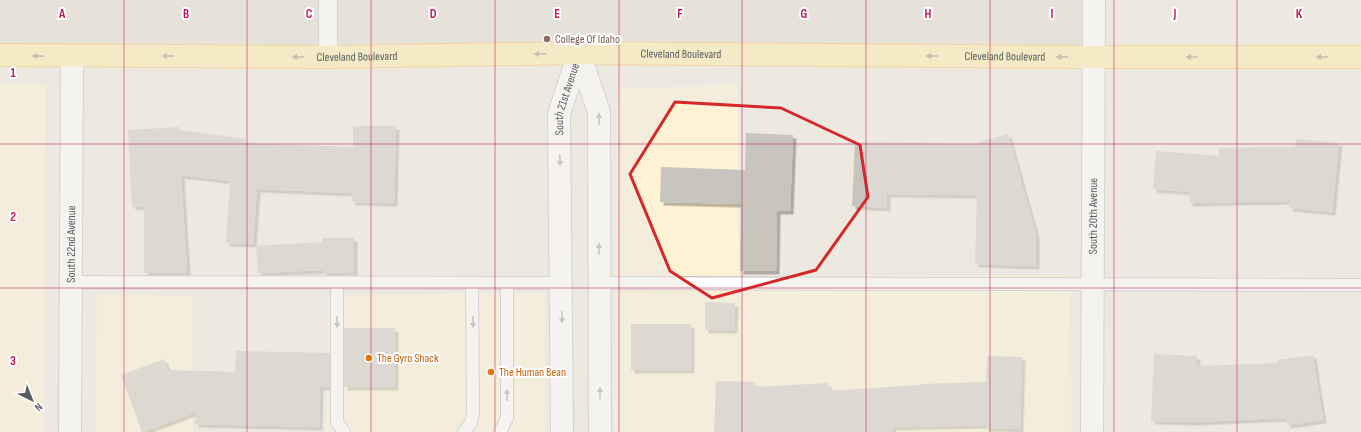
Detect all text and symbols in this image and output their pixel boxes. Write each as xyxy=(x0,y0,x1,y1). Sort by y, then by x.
text: A xyxy=(58,6,66,22)
text: B xyxy=(183,6,189,22)
text: C xyxy=(306,6,313,22)
text: D xyxy=(430,6,437,22)
text: E xyxy=(554,6,560,22)
text: F xyxy=(677,6,683,22)
text: G xyxy=(801,6,808,22)
text: H xyxy=(925,6,932,22)
text: I xyxy=(1051,6,1054,22)
text: J xyxy=(1173,6,1177,22)
text: K xyxy=(1296,6,1303,22)
place label: College Of Idaho xyxy=(555,32,620,47)
marker: College Of Idaho xyxy=(542,34,552,44)
street label: Cleveland Boulevard xyxy=(640,46,721,62)
street label: Cleveland Boulevard xyxy=(317,48,398,65)
street label: Cleveland Boulevard xyxy=(964,49,1045,64)
one-way arrow xyxy=(533,51,546,57)
one-way arrow xyxy=(31,53,44,59)
one-way arrow xyxy=(161,53,174,59)
one-way arrow xyxy=(925,53,938,59)
one-way arrow xyxy=(291,54,304,60)
one-way arrow xyxy=(1055,54,1068,60)
one-way arrow xyxy=(1185,54,1198,60)
one-way arrow xyxy=(1315,54,1328,60)
street label: South 21st Avenue xyxy=(551,61,583,135)
text: 1 xyxy=(10,65,16,81)
one-way arrow xyxy=(596,112,602,125)
one-way arrow xyxy=(557,154,563,167)
street label: South 20th Avenue xyxy=(1085,178,1101,254)
street label: South 22nd Avenue xyxy=(63,205,79,283)
text: 2 xyxy=(10,209,16,225)
one-way arrow xyxy=(596,242,602,255)
one-way arrow xyxy=(559,311,565,324)
one-way arrow xyxy=(334,316,340,329)
one-way arrow xyxy=(470,316,476,329)
place label: The Gyro Shack xyxy=(377,351,439,366)
text: 3 xyxy=(10,353,16,369)
marker: The Gyro Shack xyxy=(364,353,374,363)
place label: The Human Bean xyxy=(499,365,566,380)
marker: The Human Bean xyxy=(486,367,496,377)
north arrow xyxy=(12,380,52,420)
one-way arrow xyxy=(597,386,603,399)
one-way arrow xyxy=(504,388,510,401)
text: N xyxy=(32,400,45,414)

